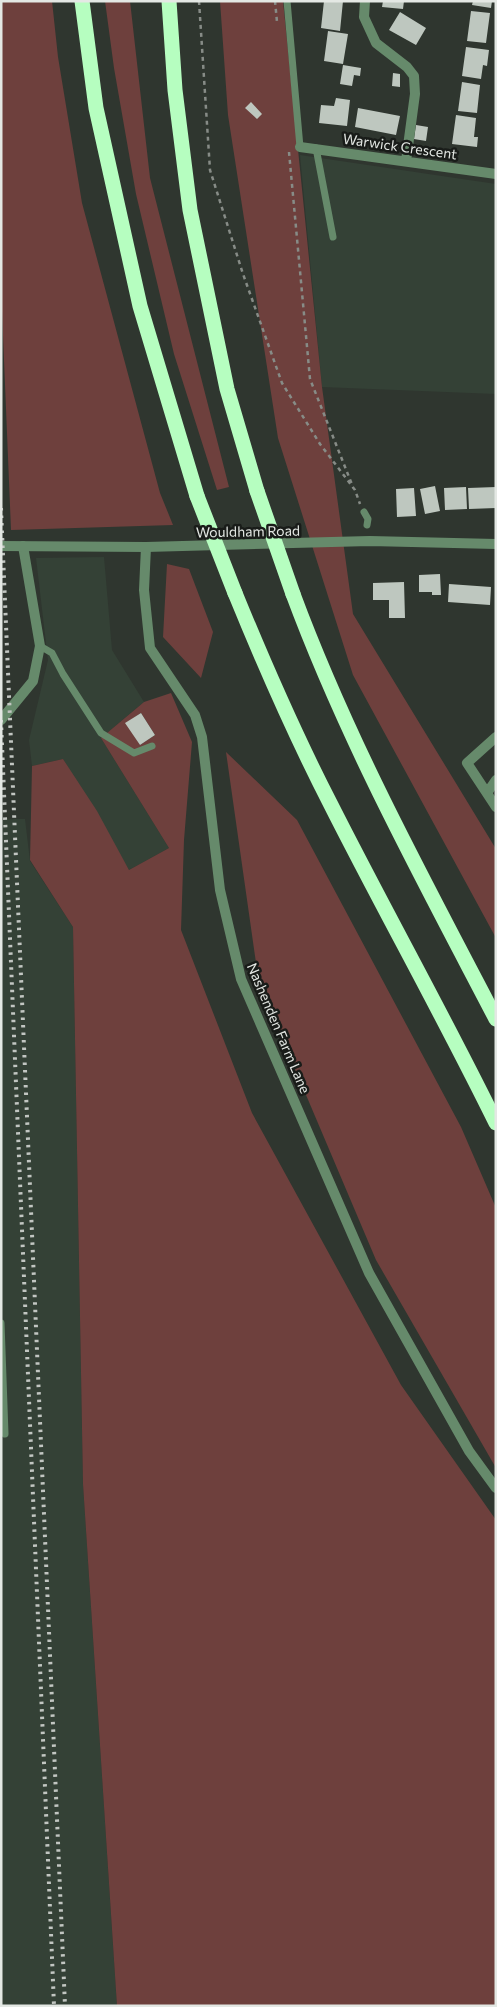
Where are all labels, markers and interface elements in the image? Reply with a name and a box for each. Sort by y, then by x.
street label: Warwick Crescent [342,130,458,162]
street label: Wouldham Road [196,522,300,540]
street label: Nashenden Farm Lane [244,960,314,1096]

